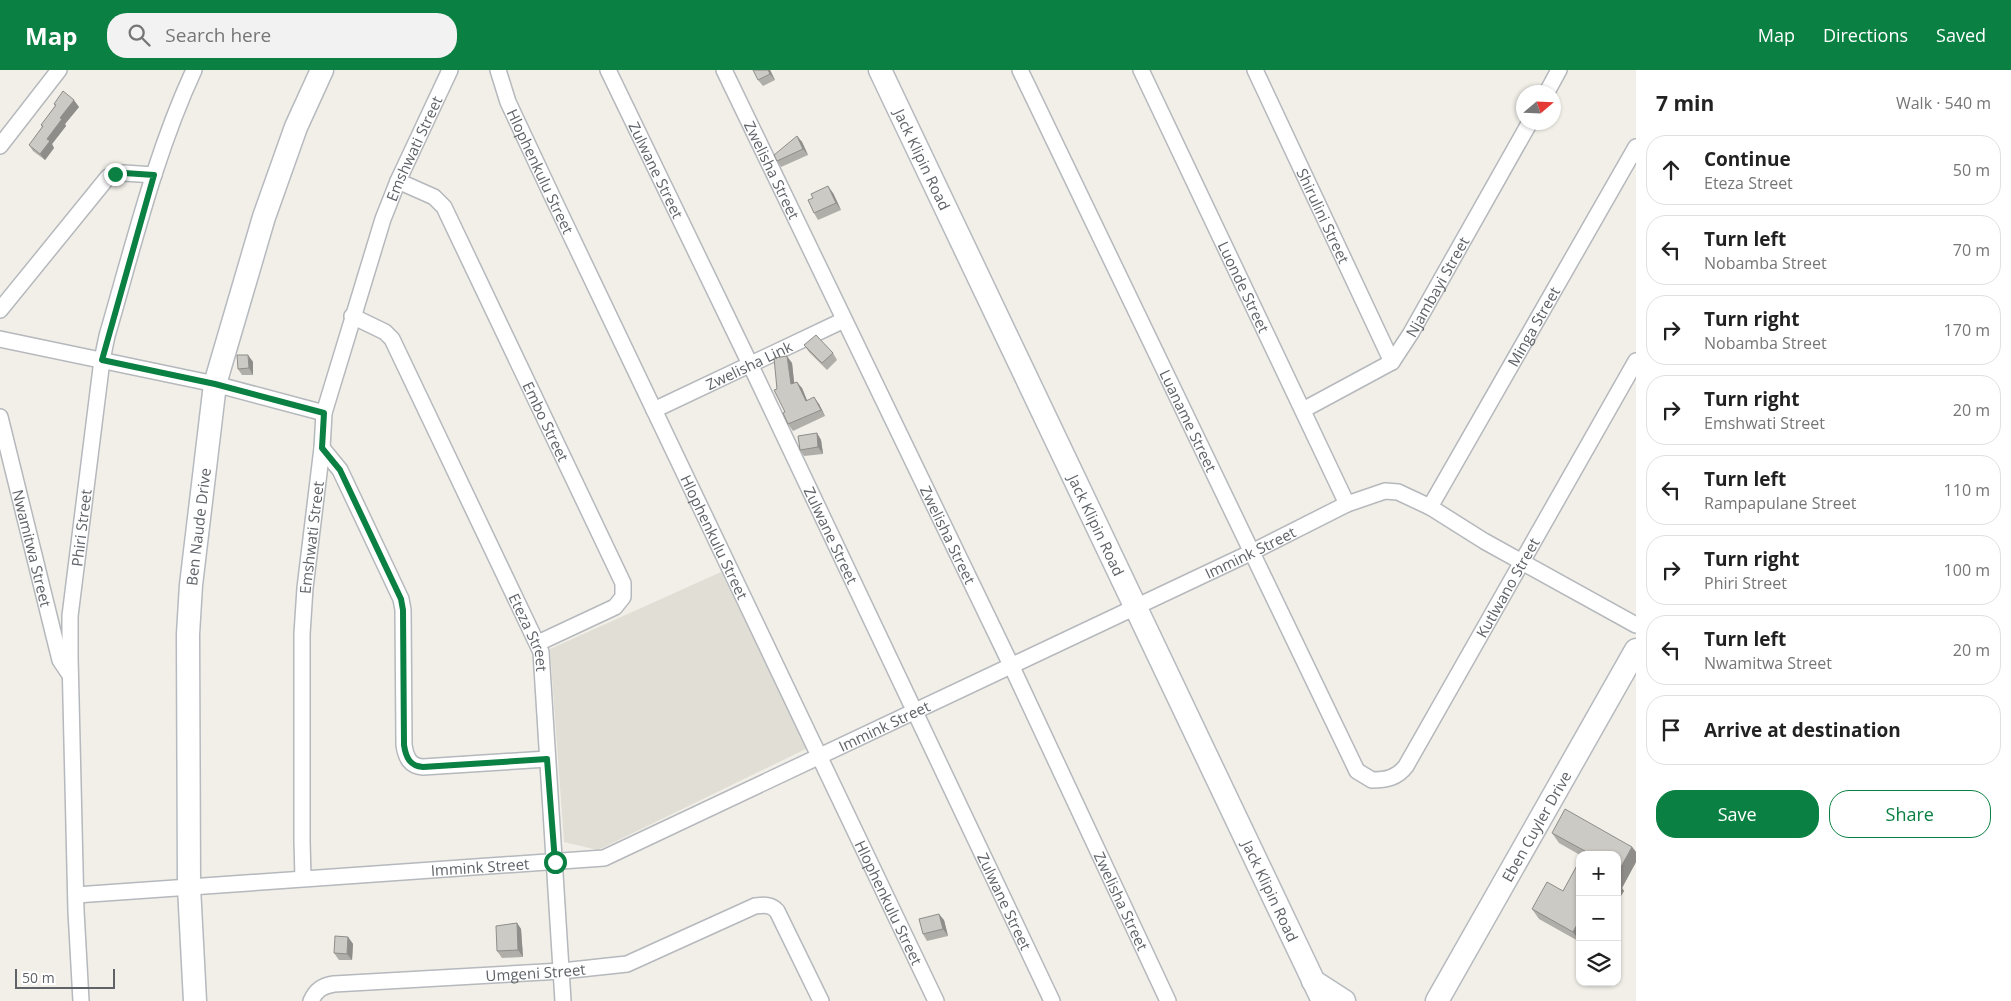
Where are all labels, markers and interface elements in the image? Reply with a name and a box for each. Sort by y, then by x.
search box [107,13,457,58]
text: Map [25,19,77,52]
icon: search [125,21,153,49]
text: Search here [165,22,271,48]
text: Map [1758,23,1795,47]
text: Directions [1823,23,1908,47]
text: Saved [1936,23,1986,47]
north arrow [1516,85,1561,130]
text: 7 min [1656,89,1714,117]
text: Walk · 540 m [1896,92,1991,114]
street label: Emshwati Street [381,93,446,204]
street label: Jack Klipin Road [889,104,955,213]
street label: Hlophenkulu Street [503,105,579,237]
street label: Zulwane Street [624,118,688,222]
street label: Zwelisha Street [740,118,804,222]
text: Continue [1704,146,1791,172]
icon: ahead [1657,156,1685,184]
text: 50 m [1953,159,1990,181]
route end [104,163,127,186]
street label: Shirulini Street [1292,165,1354,267]
text: Eteza Street [1704,172,1793,194]
text: Turn left [1704,226,1786,252]
street label: Njambayi Street [1401,233,1473,340]
icon: left [1657,236,1685,264]
street label: Luonde Street [1214,238,1274,336]
text: 70 m [1953,239,1990,261]
text: Nobamba Street [1704,252,1827,274]
street label: Minga Street [1503,283,1564,370]
text: Turn right [1704,306,1799,332]
icon: right [1657,316,1685,344]
text: 170 m [1944,319,1990,341]
text: Nobamba Street [1704,332,1827,354]
street label: Zwelisha Link [702,336,796,394]
street label: Luaname Street [1155,366,1222,475]
street label: Embo Street [518,378,574,465]
text: Turn right [1704,386,1799,412]
icon: right [1657,396,1685,424]
text: 20 m [1953,399,1990,421]
text: Emshwati Street [1704,412,1825,434]
text: Turn left [1704,466,1786,492]
street label: Ben Naude Drive [181,467,215,587]
street label: Jack Klipin Road [1063,469,1129,579]
street label: Hlophenkulu Street [676,471,753,603]
icon: left [1657,476,1685,504]
text: 110 m [1944,479,1990,501]
street label: Emshwati Street [295,480,328,595]
street label: Zwelisha Street [916,482,980,587]
street label: Zulwane Street [800,483,863,587]
street label: Nwamitwa Street [8,487,56,609]
street label: Phiri Street [66,488,96,568]
text: Rampapulane Street [1704,492,1856,514]
street label: Immink Street [1201,522,1299,583]
street label: Kutlwano Street [1471,534,1544,641]
text: Turn right [1704,546,1799,572]
icon: right [1657,556,1685,584]
text: 100 m [1944,559,1990,581]
text: Phiri Street [1704,572,1787,594]
street label: Eteza Street [504,590,552,672]
text: Turn left [1704,626,1786,652]
icon: left [1657,636,1685,664]
text: 20 m [1953,639,1990,661]
text: Nwamitwa Street [1704,652,1832,674]
street label: Immink Street [835,696,933,756]
icon: arrive [1657,716,1685,744]
text: Arrive at destination [1704,717,1901,743]
street label: Eben Cuyler Drive [1497,767,1575,885]
button: Save [1656,790,1819,838]
button: Share [1829,790,1991,838]
street label: Jack Klipin Road [1237,835,1303,945]
street label: Hlophenkulu Street [851,837,927,968]
street label: Zwelisha Street [1090,848,1153,954]
street label: Zulwane Street [973,849,1036,953]
route start [544,851,567,874]
map controls [1576,851,1621,986]
button: + [1576,851,1621,896]
street label: Immink Street [430,853,530,880]
button: − [1576,896,1621,941]
button: layers [1576,941,1621,986]
street label: Umgeni Street [485,959,587,985]
scale bar [15,966,115,989]
text: 50 m [22,968,55,987]

